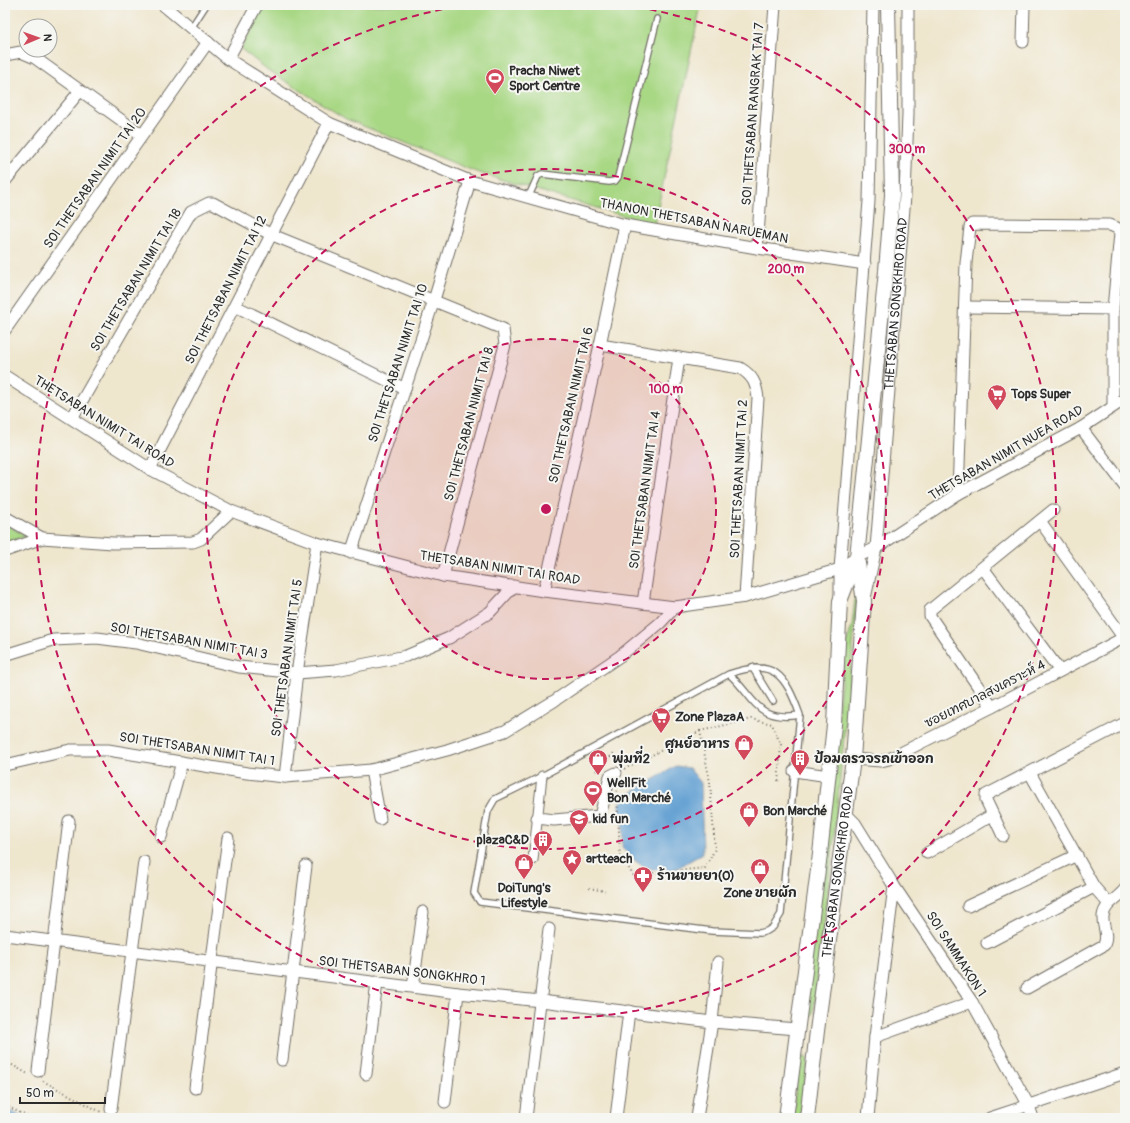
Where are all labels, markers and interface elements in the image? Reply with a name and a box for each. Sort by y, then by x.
north arrow [18,18,58,58]
street label: SOI THETSABAN RANGRAK TAI 7 [739,22,767,206]
text: N [41,34,54,42]
place label: Pracha Niwet Sport Centre [509,63,580,94]
sports icon: Pracha Niwet Sport Centre [484,67,506,95]
street label: SOI THETSABAN NIMIT TAI 20 [40,104,150,251]
text: 300 m [889,142,926,157]
street label: THANON THETSABAN NARUEMAN [598,195,790,247]
street label: SOI THETSABAN NIMIT TAI 18 [87,205,185,354]
street label: SOI THETSABAN NIMIT TAI 12 [182,213,270,367]
street label: THETSABAN SONGKHRO ROAD [881,217,911,391]
text: 200 m [768,262,805,277]
street label: SOI THETSABAN NIMIT TAI 10 [365,281,431,444]
street label: SOI THETSABAN NIMIT TAI 6 [545,325,597,485]
street label: SOI THETSABAN NIMIT TAI 8 [441,345,497,503]
street label: THETSABAN NIMIT TAI ROAD [31,372,177,472]
text: 100 m [649,382,684,397]
supermarket icon: Tops Super [986,383,1008,411]
place label: Tops Super [1010,386,1071,402]
street label: SOI THETSABAN NIMIT TAI 2 [727,399,751,559]
street label: THETSABAN NIMIT NUEA ROAD [926,402,1086,504]
street label: SOI THETSABAN NIMIT TAI 4 [626,409,664,570]
centre of rings [539,502,553,516]
street label: THETSABAN NIMIT TAI ROAD [419,547,581,589]
street label: SOI THETSABAN NIMIT TAI 5 [268,578,306,738]
street label: SOI THETSABAN NIMIT TAI 3 [109,619,269,663]
street label: ซอยเทศบาลสงเคราะห์ 4 [921,655,1048,731]
supermarket icon: Zone PlazaA [650,706,672,734]
place label: Zone PlazaA [675,709,745,725]
street label: SOI THETSABAN NIMIT TAI 1 [118,729,276,769]
shop icon: ศูนย์อาหาร [733,733,755,761]
place label: ศูนย์อาหาร [665,735,730,754]
place label: พุ่มที่2 [612,745,650,768]
shop icon: พุ่มที่2 [587,748,609,776]
building icon: ป้อมตรวจรถเข้าออก [789,748,811,776]
place label: ป้อมตรวจรถเข้าออก [814,750,934,767]
place label: WellFit Bon Marché [607,775,671,806]
sports icon: WellFit Bon Marché [582,779,604,807]
street label: THETSABAN SONGKHRO ROAD [819,785,857,959]
shop icon: Bon Marché [738,800,760,828]
place label: Bon Marché [763,803,827,819]
school or university icon: kid fun [568,808,590,836]
place label: kid fun [592,811,629,827]
building icon: plazaC&D [532,829,554,857]
place label: plazaC&D [477,832,529,848]
place icon: artteach [561,848,583,876]
place label: artteach [586,851,632,867]
shop icon: DoiTung's Lifestyle [513,852,535,880]
shop icon: Zone ขายผัก [749,857,771,885]
pharmacy icon: ร้านขายยา(O) [632,865,654,893]
place label: ร้านขายยา(O) [657,867,735,884]
place label: DoiTung's Lifestyle [497,880,551,911]
place label: Zone ขายผัก [723,885,797,901]
street label: SOI SAMMAKON 1 [923,908,989,1000]
street label: SOI THETSABAN SONGKHRO 1 [318,953,486,989]
scale bar [20,1079,105,1105]
text: 50 m [26,1086,54,1101]

